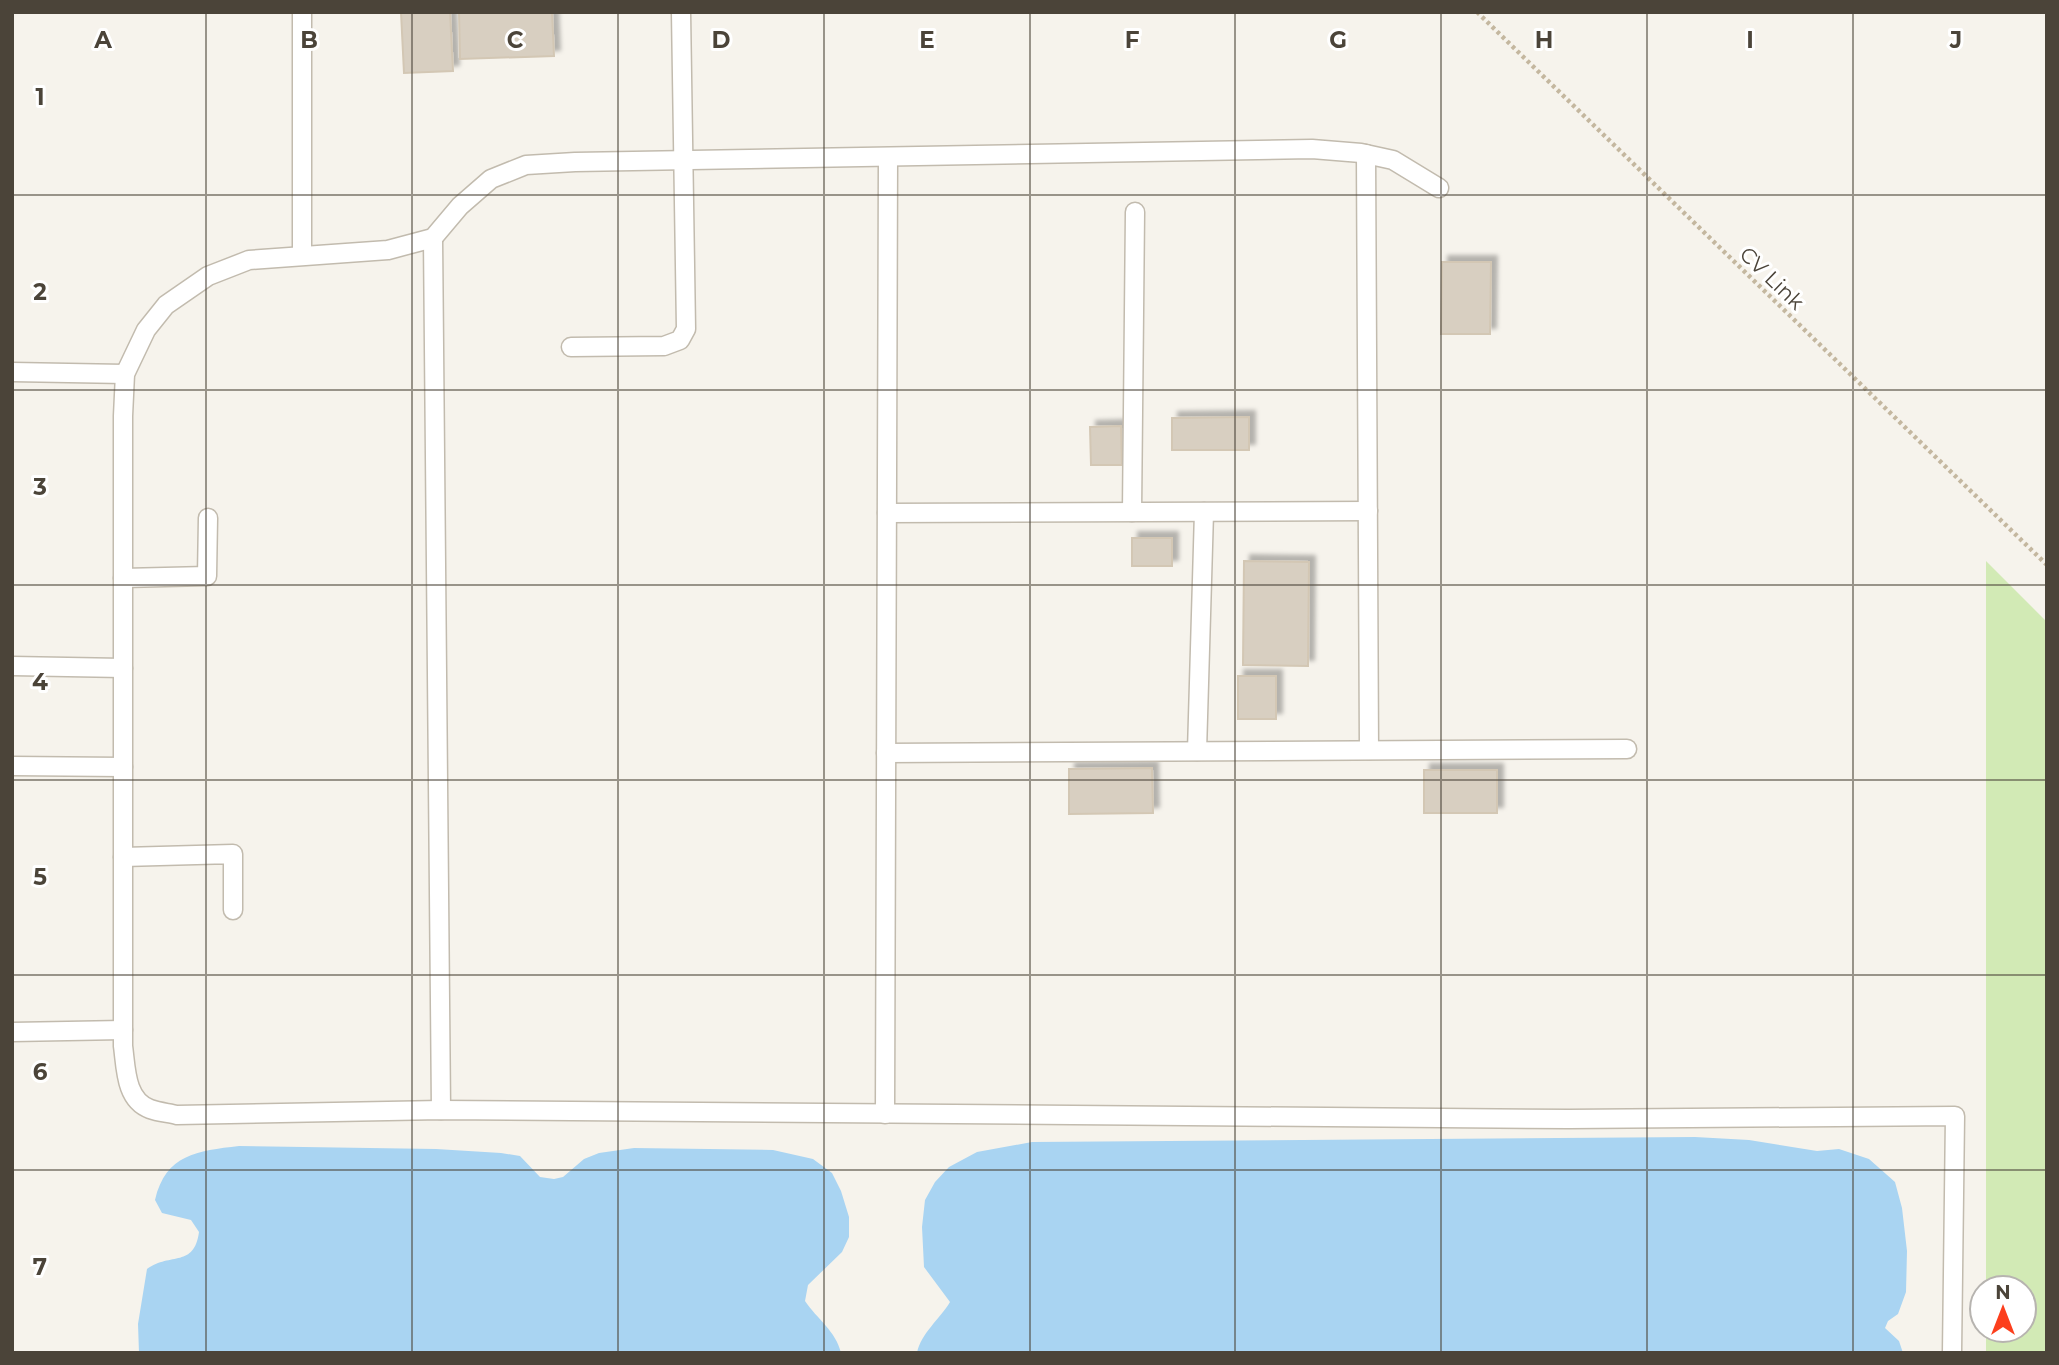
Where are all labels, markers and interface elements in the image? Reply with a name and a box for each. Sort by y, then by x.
text: A [93,26,112,54]
text: B [300,26,318,54]
text: C [507,26,524,54]
text: D [712,26,731,54]
text: E [919,26,935,54]
text: F [1125,26,1140,54]
text: G [1329,26,1347,54]
text: H [1535,26,1553,54]
text: I [1746,26,1754,54]
text: J [1949,26,1962,54]
text: 1 [35,83,45,111]
street label: CV Link [1735,241,1810,315]
text: 2 [33,278,47,306]
text: 3 [32,473,47,501]
text: 4 [32,668,48,696]
text: 5 [33,863,47,891]
text: 6 [33,1058,48,1086]
text: 7 [33,1253,47,1281]
north arrow [1968,1274,2038,1344]
text: N [1995,1281,2011,1304]

